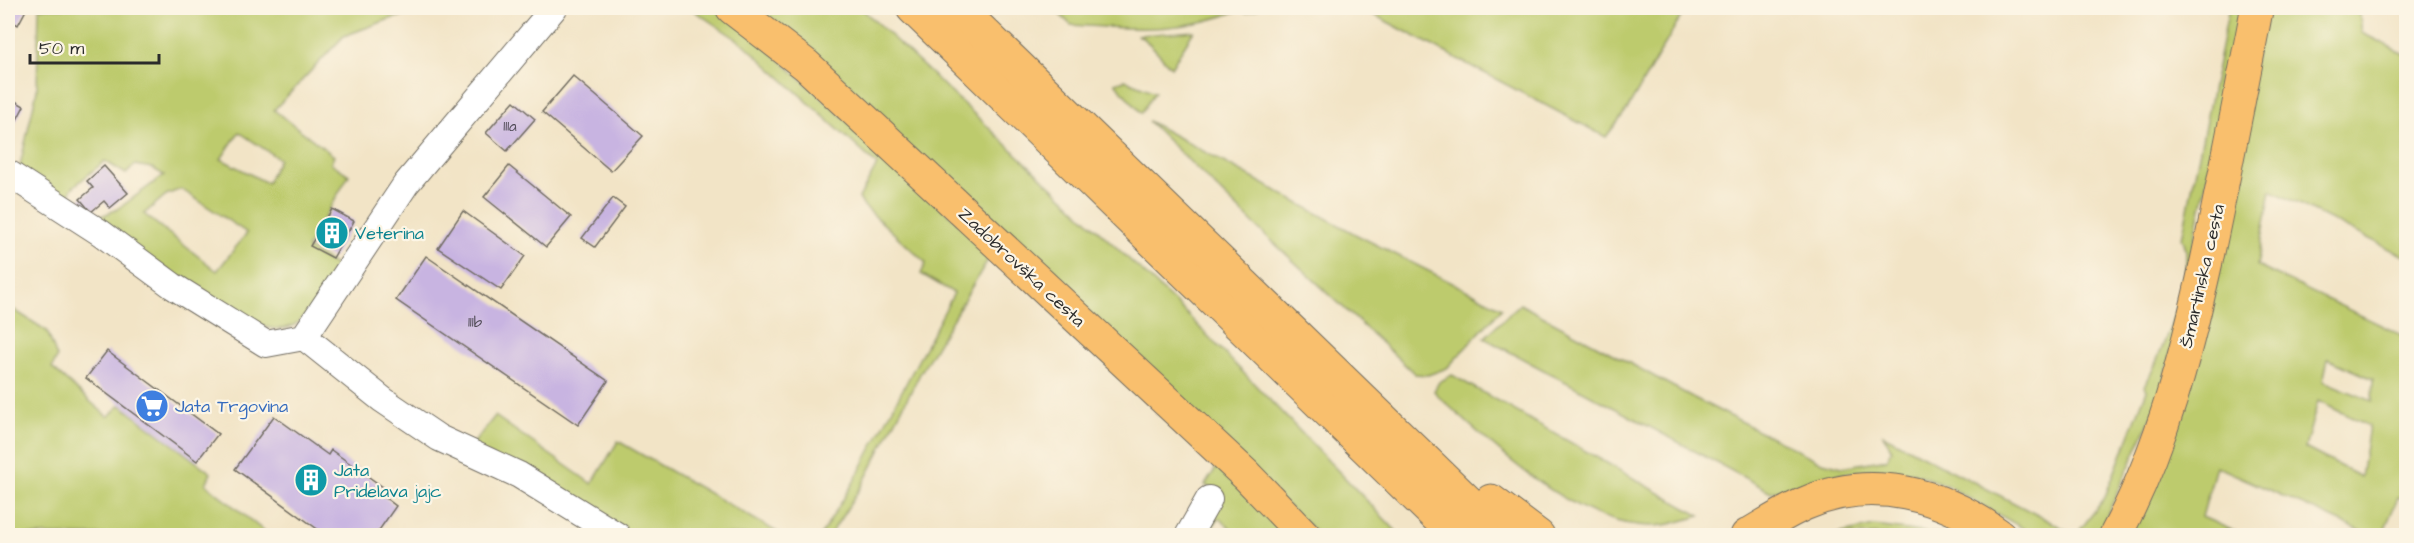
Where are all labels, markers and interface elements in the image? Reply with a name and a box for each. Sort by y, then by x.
scale bar [30,27,159,65]
text: 50 m [39,36,84,61]
house number: 111a [503,116,517,137]
street label: Zadobrovška cesta [953,202,1091,333]
street label: Šmartinska cesta [2174,202,2231,350]
building icon: Veterina [314,215,350,251]
place label: Veterina [355,221,424,246]
house number: 111b [468,312,483,333]
supermarket icon: Jata Trgovina [134,388,170,424]
place label: Jata Trgovina [175,394,288,420]
place label: Jata Pridelava jajc [334,458,442,504]
building icon: Jata Pridelava jajc [293,462,329,498]

